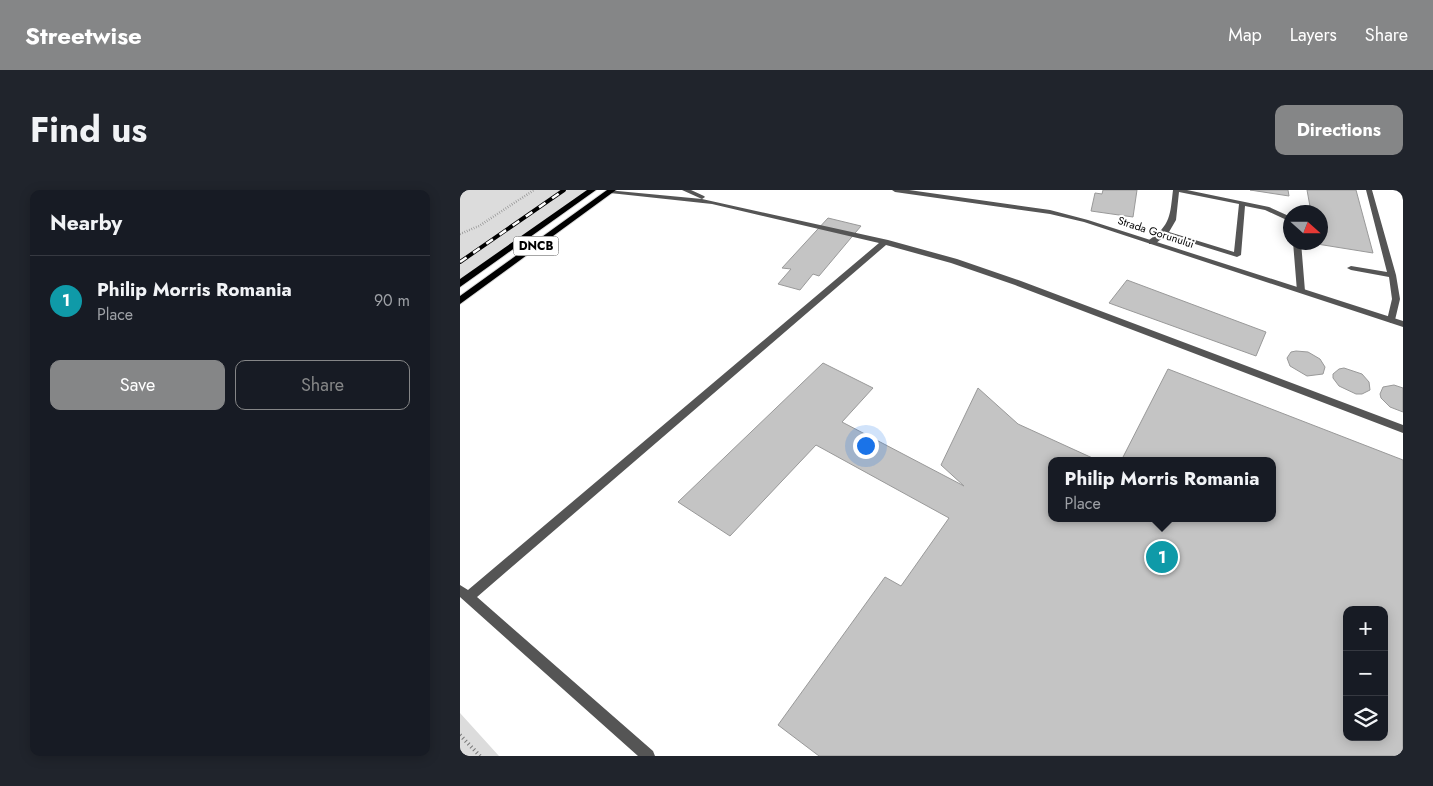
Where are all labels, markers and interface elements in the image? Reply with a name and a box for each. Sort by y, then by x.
text: Streetwise [25,18,142,53]
text: Map [1228,22,1262,48]
text: Layers [1290,22,1337,48]
text: Share [1365,22,1408,48]
text: Find us [30,105,147,155]
button: Directions [1275,105,1403,155]
north arrow [1283,205,1328,250]
text: Nearby [50,208,122,238]
street label: Strada Gorunului [1116,212,1196,252]
road number: DNCB [514,236,558,256]
text: Philip Morris Romania [97,276,292,303]
text: 1 [62,289,70,312]
text: 90 m [374,289,410,312]
text: Place [97,303,133,326]
button: Save [50,360,225,410]
button: Share [235,360,410,410]
your location [853,433,879,459]
popup [1048,457,1276,522]
text: Philip Morris Romania [1065,465,1259,492]
text: Place [1065,492,1101,515]
pin: 1 [1146,538,1178,576]
map controls [1343,606,1388,741]
button: + [1343,606,1388,651]
button: − [1343,651,1388,696]
button: layers [1343,696,1388,741]

